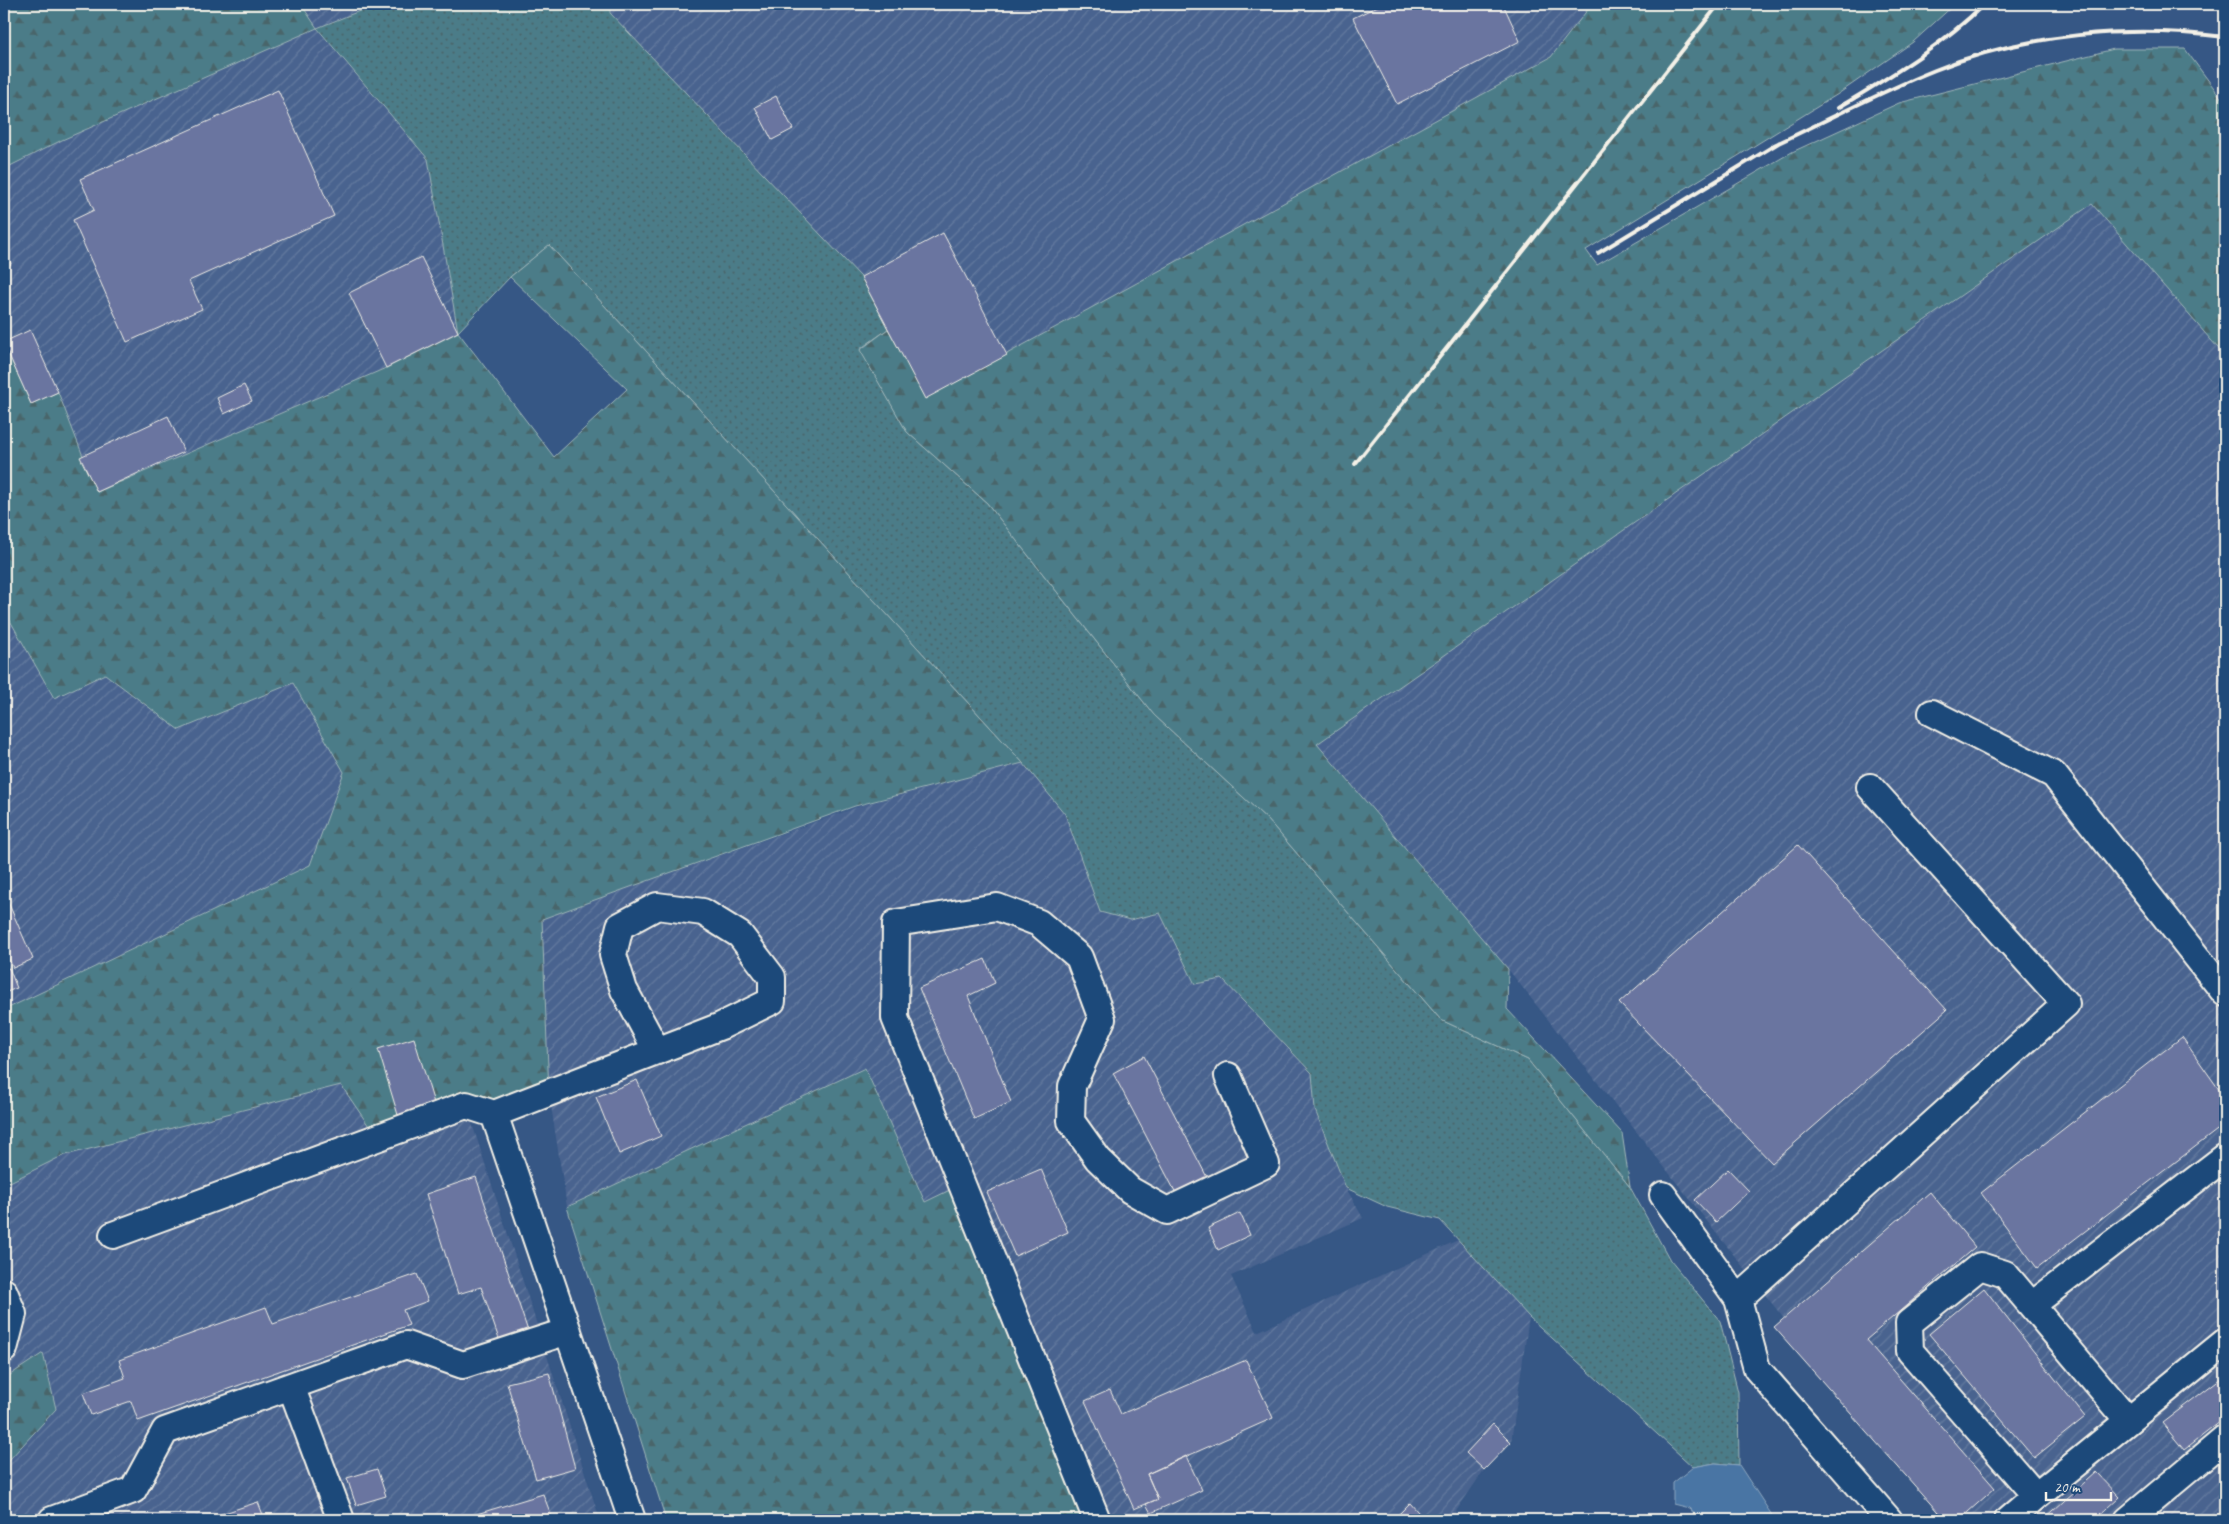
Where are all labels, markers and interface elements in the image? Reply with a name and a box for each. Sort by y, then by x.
scale bar [2046,1469,2112,1501]
text: 20 m [2054,1478,2081,1497]

